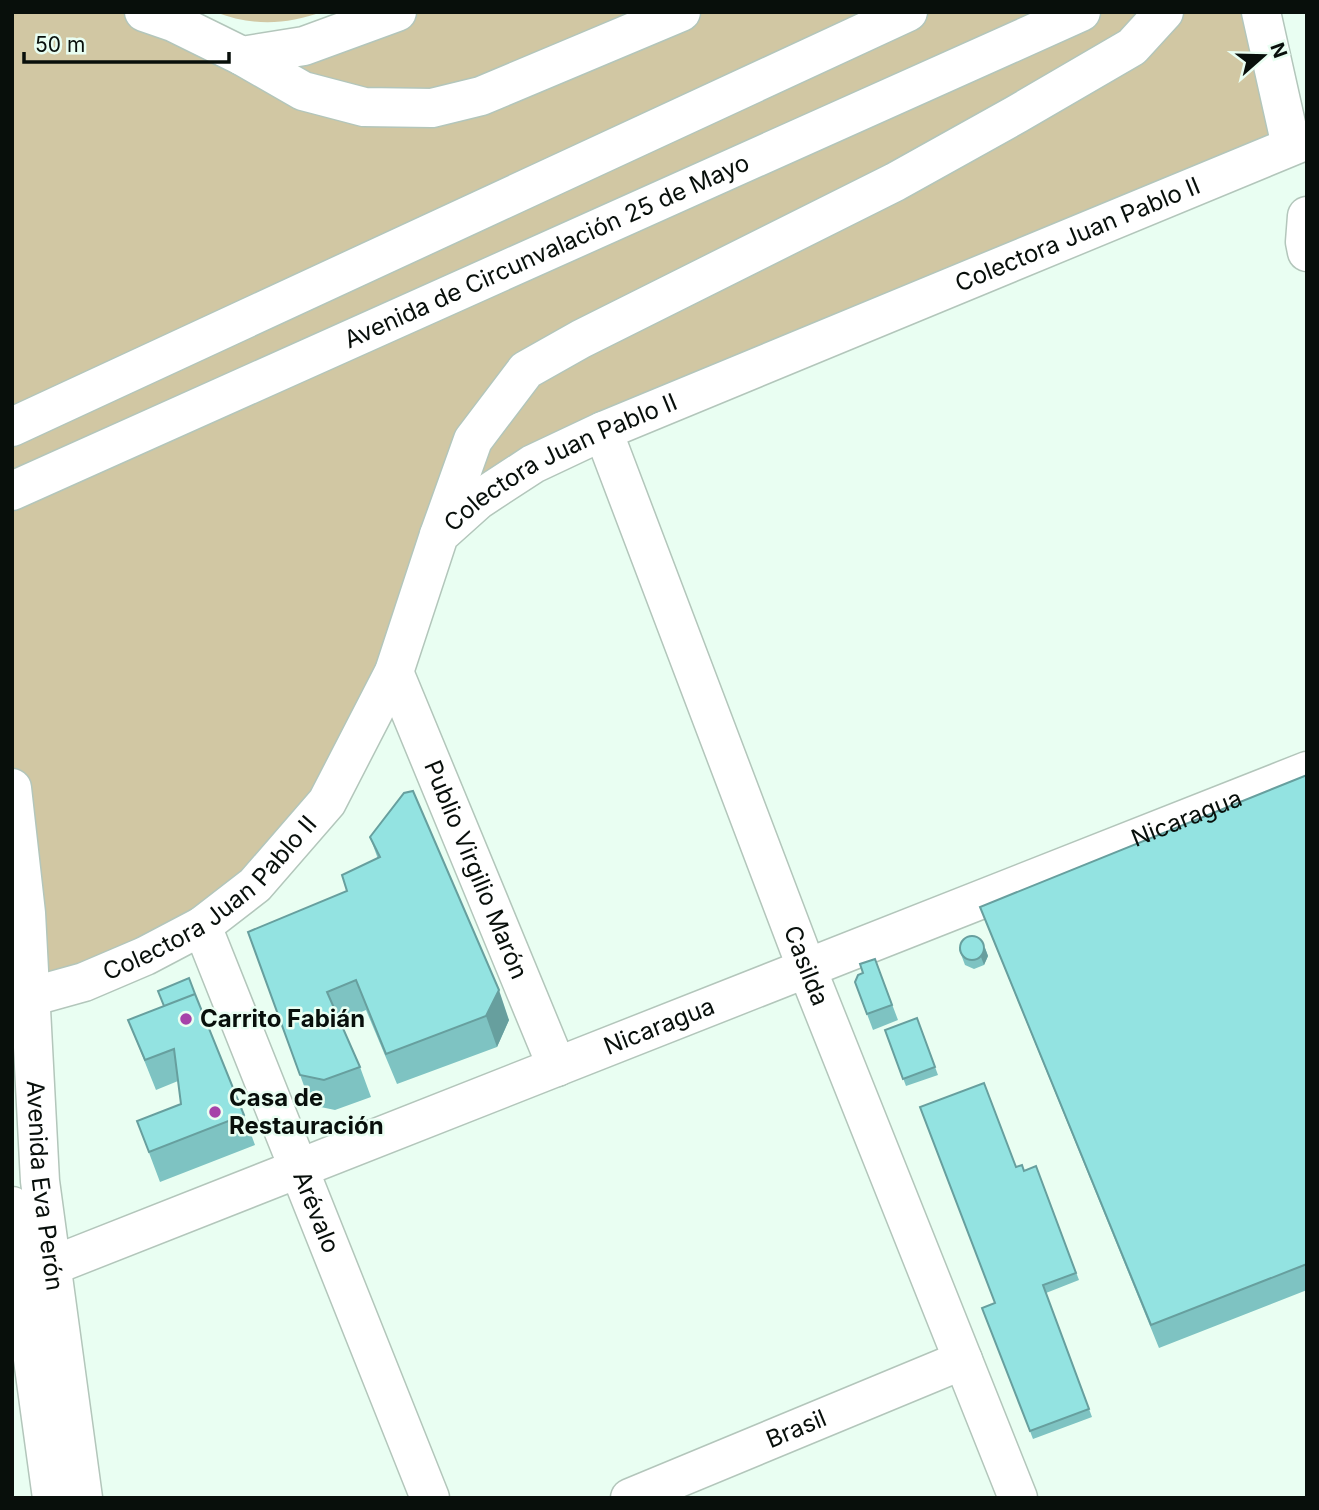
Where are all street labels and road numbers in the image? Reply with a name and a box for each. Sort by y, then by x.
street label: Avenida de Circunvalación 25 de Mayo [340,148,754,354]
street label: Colectora Juan Pablo II [951,171,1204,298]
street label: Colectora Juan Pablo II [438,387,681,537]
street label: Publio Virgilio Marón [418,756,534,983]
street label: Nicaragua [1127,783,1246,853]
street label: Colectora Juan Pablo II [98,810,322,986]
street label: Casilda [778,921,835,1010]
street label: Nicaragua [600,991,718,1061]
street label: Avenida Eva Perón [21,1080,70,1292]
street label: Arévalo [287,1167,346,1257]
street label: Brasil [762,1403,831,1454]

